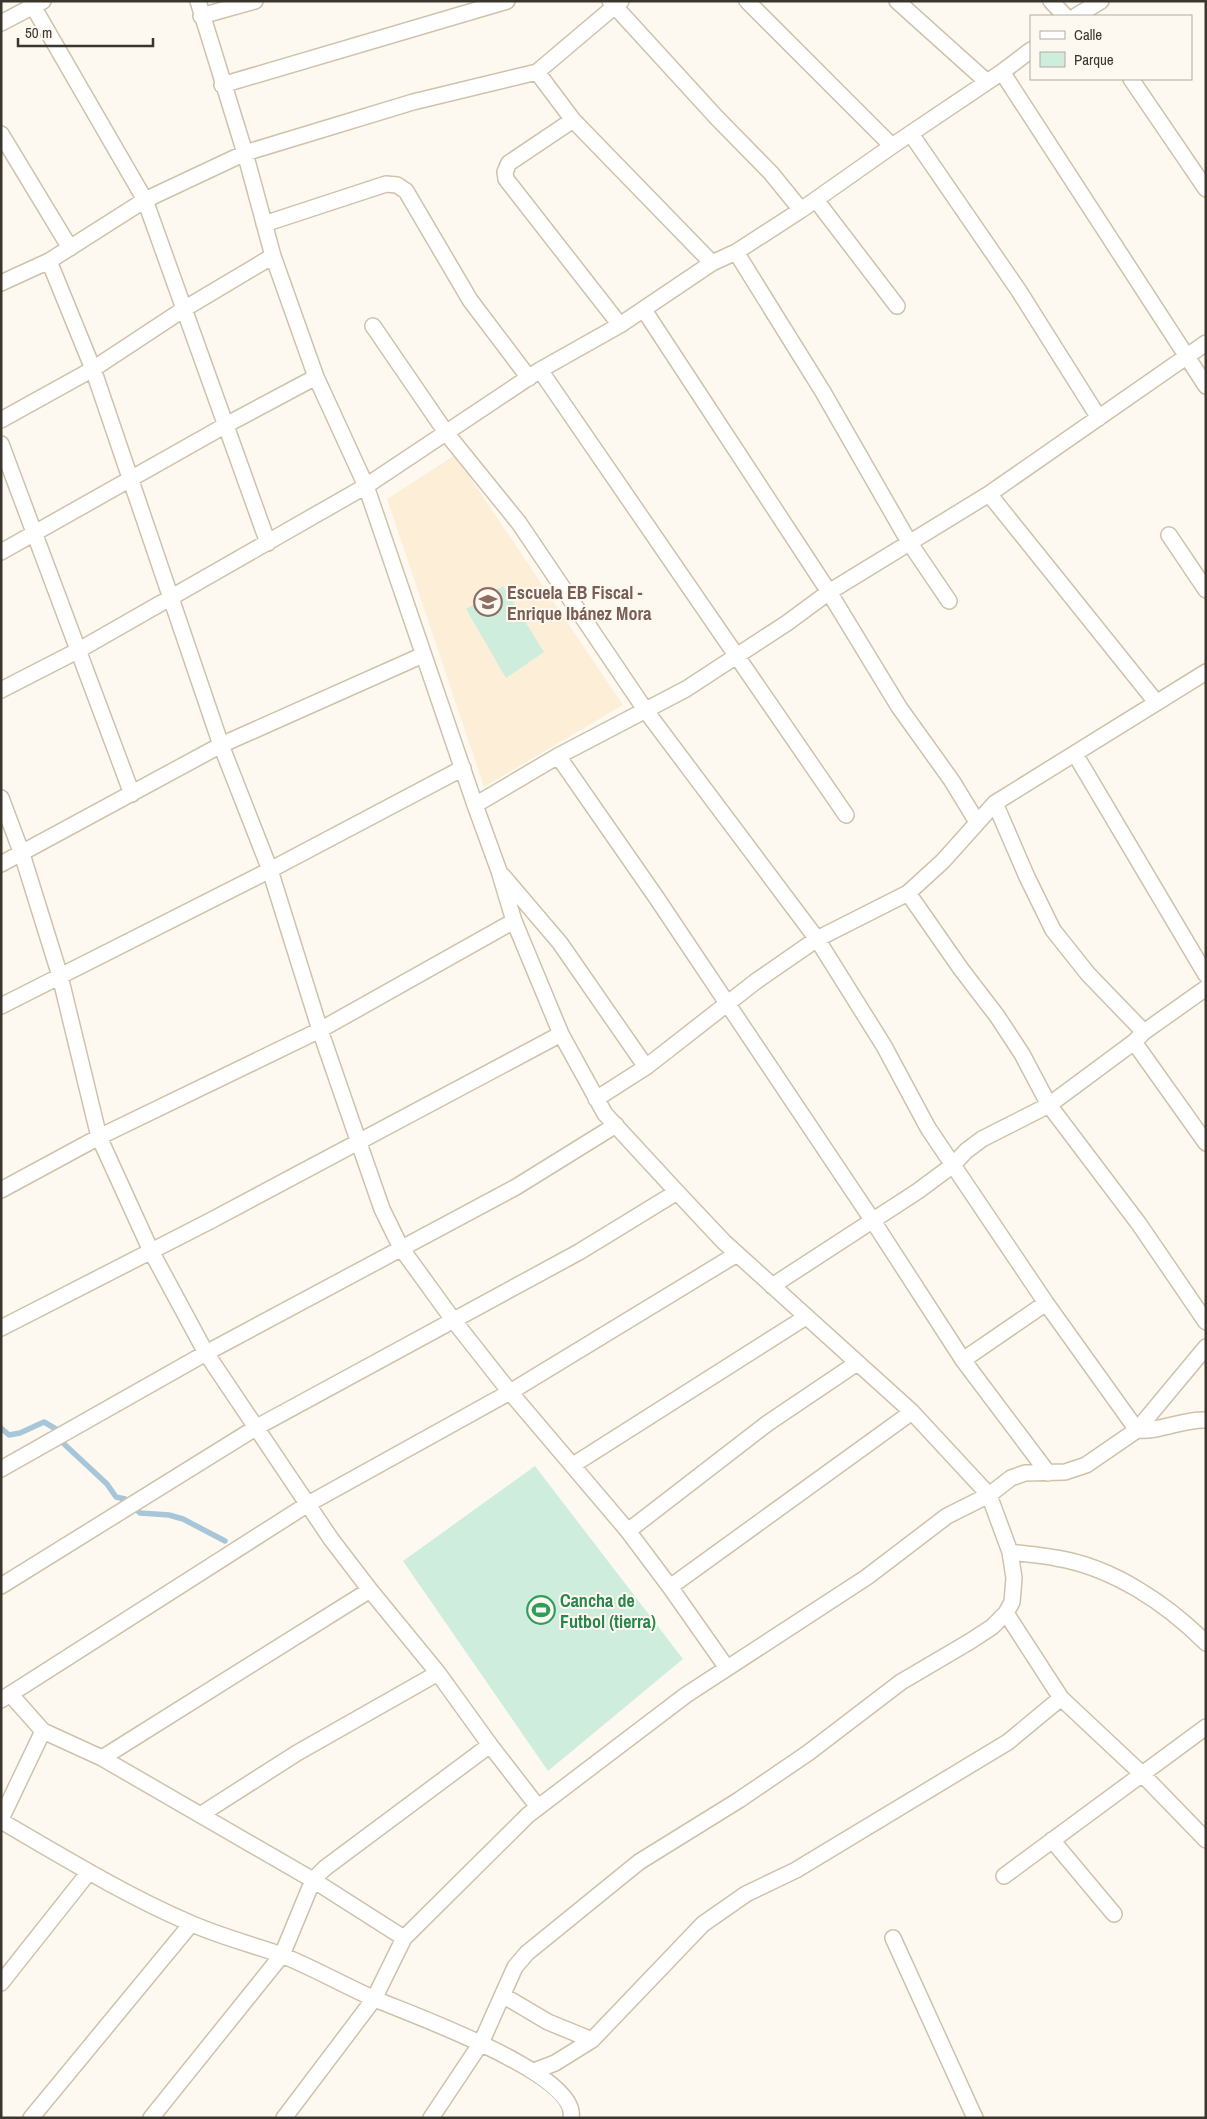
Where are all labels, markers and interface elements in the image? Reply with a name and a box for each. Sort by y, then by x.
scale bar [18,15,152,47]
legend [1030,15,1192,80]
text: 50 m [25,22,52,43]
text: Calle [1074,24,1102,45]
text: Parque [1074,49,1114,70]
place label: Escuela EB Fiscal - Enrique Ibánez Mora [507,580,652,626]
school or university icon: Escuela EB Fiscal - Enrique Ibánez Mora [473,587,503,617]
place label: Cancha de Futbol (tierra) [560,1588,656,1634]
sports icon: Cancha de Futbol (tierra) [526,1595,556,1625]

